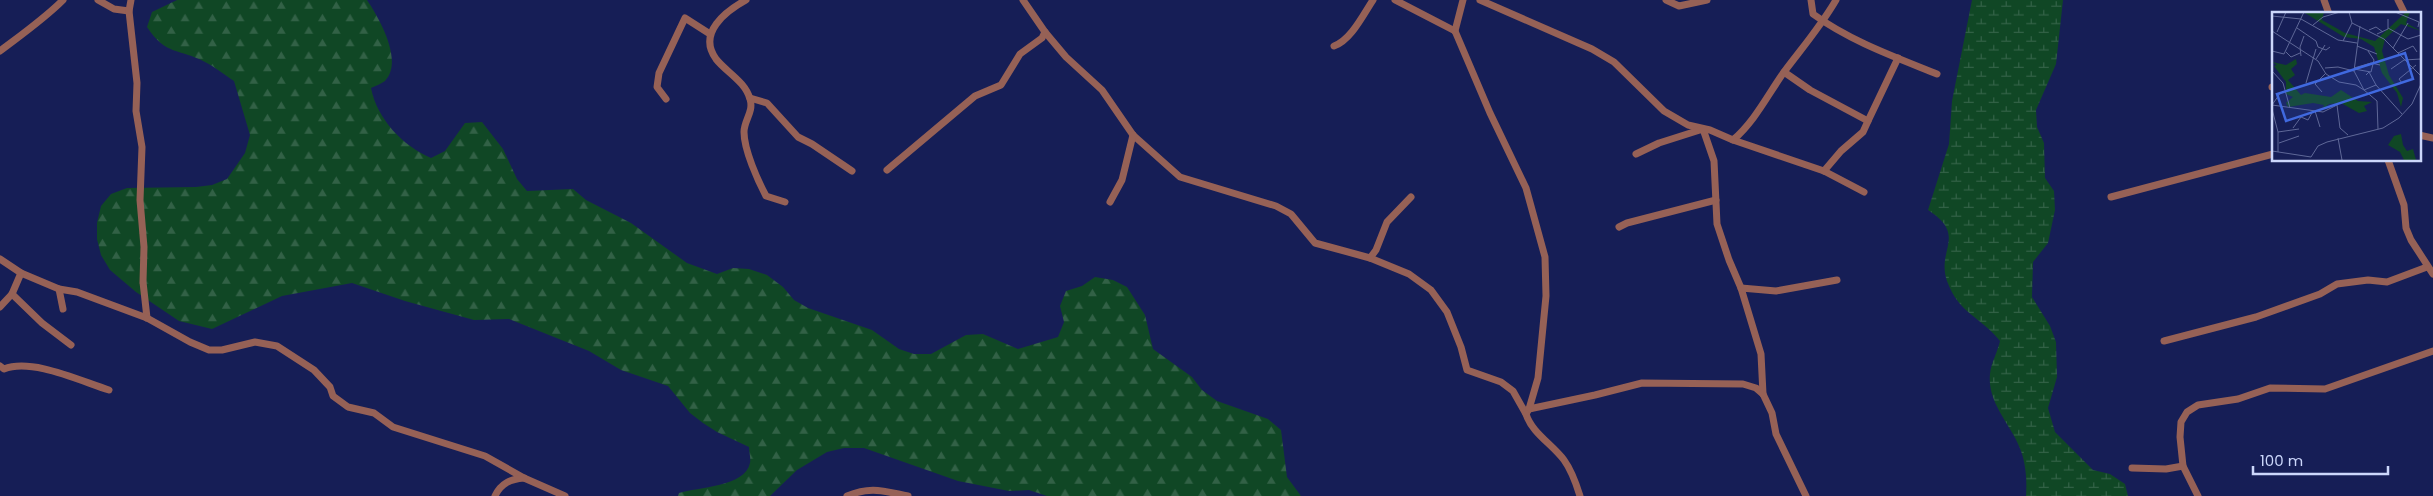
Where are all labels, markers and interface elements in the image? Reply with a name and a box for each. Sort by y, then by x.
inset map [2272,12,2420,161]
scale bar [2253,444,2388,476]
text: 100 m [2260,450,2303,471]

